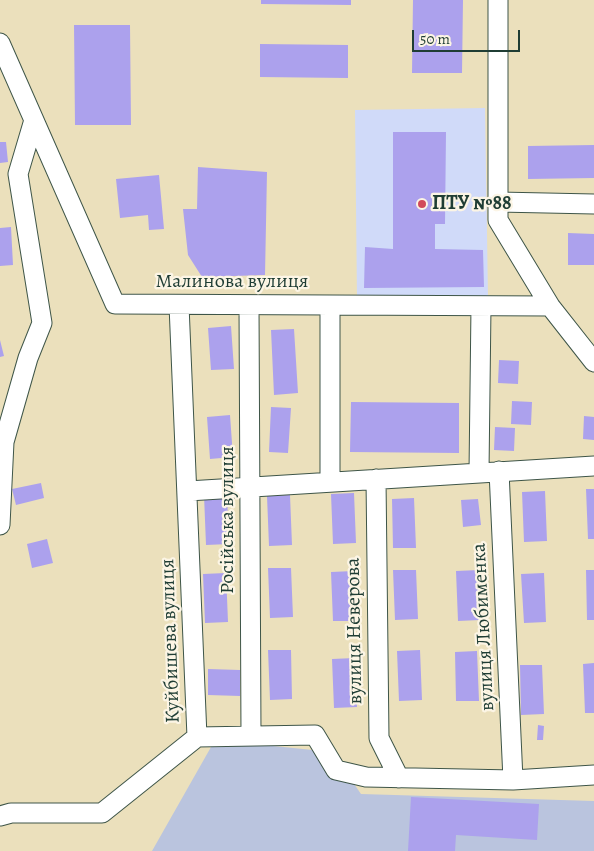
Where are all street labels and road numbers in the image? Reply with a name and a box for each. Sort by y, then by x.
street label: Малинова вулиця [155,270,309,294]
street label: Російська вулиця [216,446,240,594]
street label: вулиця Любименка [468,542,500,712]
street label: вулиця Неверова [342,557,368,705]
street label: Куйбишева вулиця [156,558,186,724]

